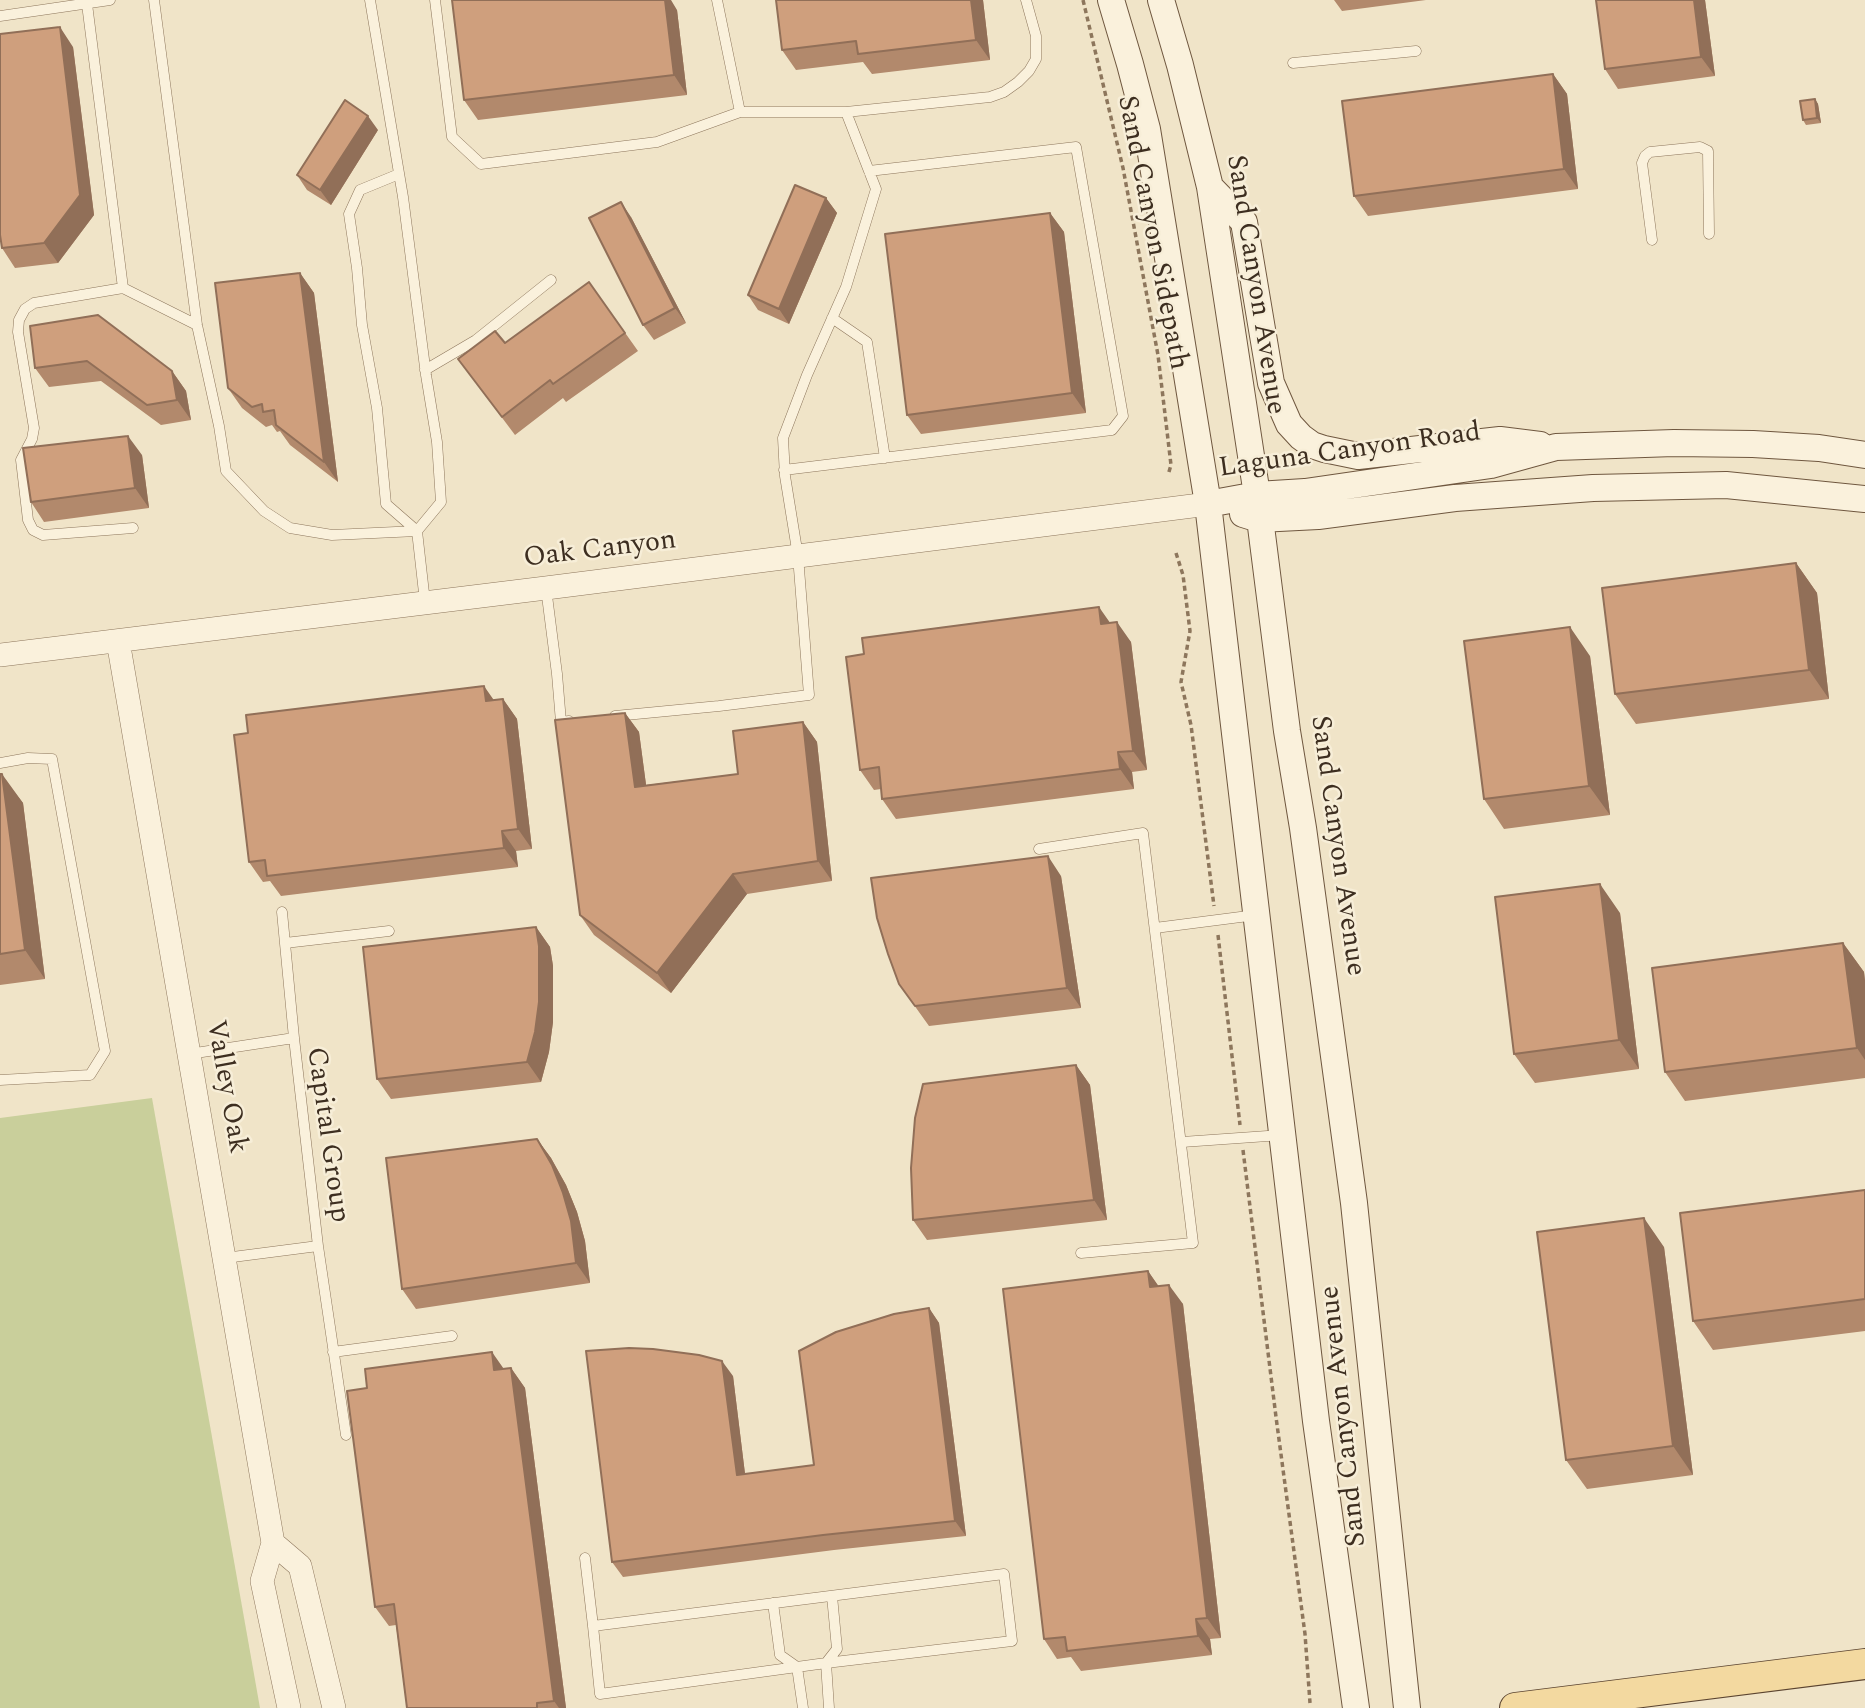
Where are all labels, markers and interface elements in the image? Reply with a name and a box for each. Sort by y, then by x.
street label: Sand Canyon Sidepath [1108,93,1194,373]
street label: Sand Canyon Avenue [1217,153,1291,417]
street label: Laguna Canyon Road [1217,417,1483,487]
street label: Oak Canyon [522,525,678,577]
street label: Sand Canyon Avenue [1301,714,1371,978]
street label: Valley Oak [197,1018,253,1156]
street label: Capital Group [297,1045,355,1225]
street label: Sand Canyon Avenue [1315,1284,1375,1548]

